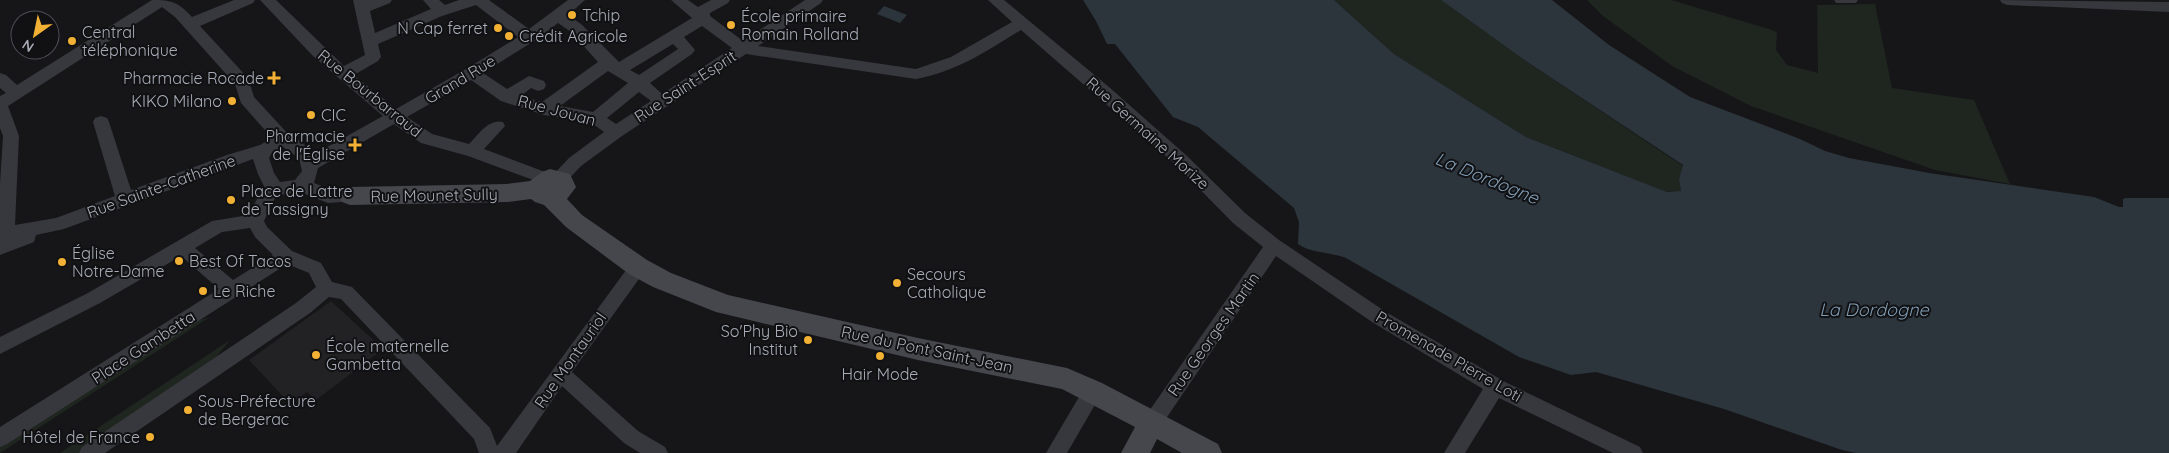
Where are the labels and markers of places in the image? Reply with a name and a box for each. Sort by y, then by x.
place label: Tchip [582,5,620,25]
place label: École primaire Romain Rolland [741,6,859,44]
marker: Tchip [566,9,578,21]
place label: N Cap ferret [397,18,488,38]
marker: École primaire Romain Rolland [725,19,737,31]
place label: Central téléphonique [82,22,178,60]
marker: N Cap ferret [492,22,504,34]
place label: Crédit Agricole [519,26,628,46]
marker: Crédit Agricole [503,30,515,42]
marker: Central téléphonique [66,35,78,47]
place label: Pharmacie Rocade [123,68,264,88]
marker: Pharmacie Rocade [268,72,280,84]
place label: KIKO Milano [131,91,222,111]
marker: KIKO Milano [226,95,238,107]
place label: CIC [321,105,346,125]
marker: CIC [305,109,317,121]
place label: Pharmacie de l'Église [265,126,345,164]
marker: Pharmacie de l'Église [349,139,361,151]
place label: Place de Lattre de Tassigny [241,181,353,219]
marker: Place de Lattre de Tassigny [225,194,237,206]
place label: Église Notre-Dame [72,243,165,281]
place label: Best Of Tacos [189,251,291,271]
marker: Best Of Tacos [173,255,185,267]
marker: Église Notre-Dame [56,256,68,268]
place label: Secours Catholique [907,264,986,302]
marker: Secours Catholique [891,277,903,289]
place label: Le Riche [213,281,275,301]
marker: Le Riche [197,285,209,297]
place label: So'Phy Bio Institut [721,321,798,359]
marker: So'Phy Bio Institut [802,334,814,346]
place label: École maternelle Gambetta [326,336,449,374]
marker: École maternelle Gambetta [310,349,322,361]
marker: Hair Mode [874,350,886,362]
place label: Hair Mode [842,364,918,384]
place label: Sous-Préfecture de Bergerac [198,391,316,429]
marker: Sous-Préfecture de Bergerac [182,404,194,416]
place label: Hôtel de France [22,427,140,447]
marker: Hôtel de France [144,431,156,443]

